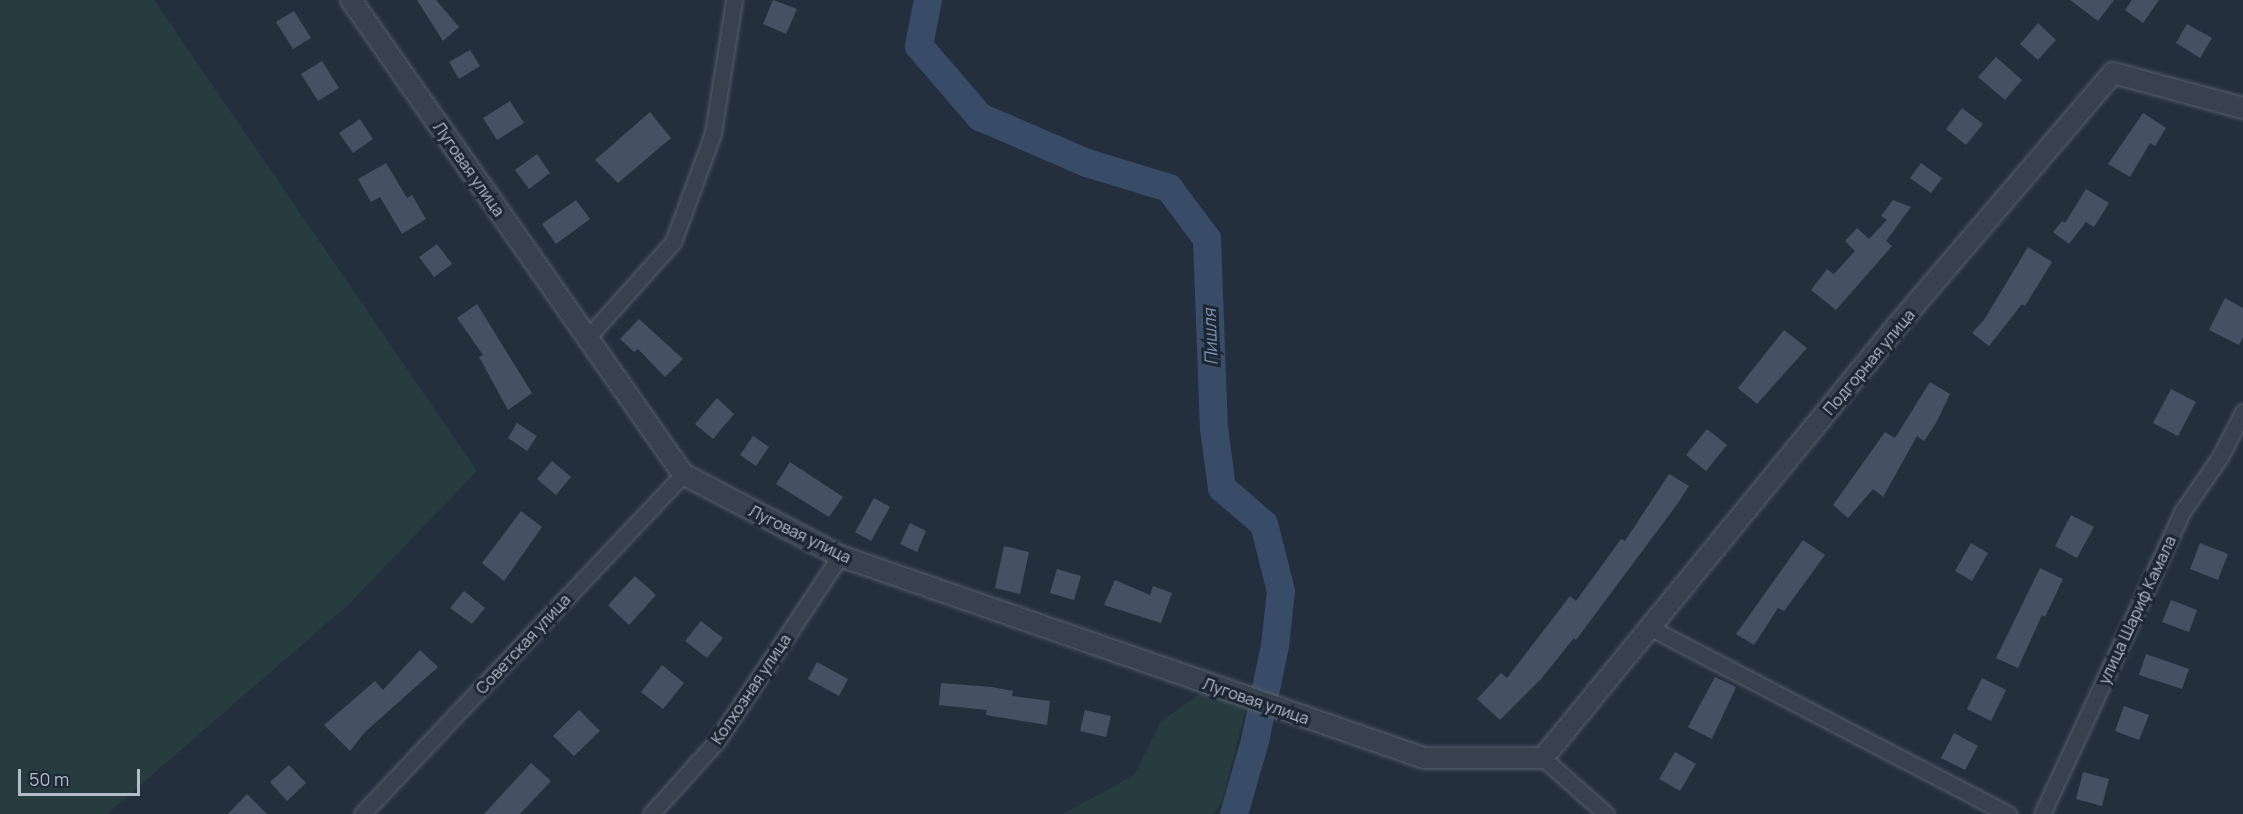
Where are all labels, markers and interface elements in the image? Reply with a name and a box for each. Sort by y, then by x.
street label: Луговая улица [429,118,509,220]
street label: Подгорная улица [1819,305,1919,419]
water label: Пишля [1198,308,1222,366]
street label: Луговая улица [746,501,854,567]
street label: улица Шариф Камала [2094,533,2180,687]
street label: Советская улица [472,590,574,698]
street label: Колхозная улица [707,630,795,748]
street label: Луговая улица [1200,674,1312,728]
scale bar [21,757,142,795]
text: 50 m [29,767,69,791]

